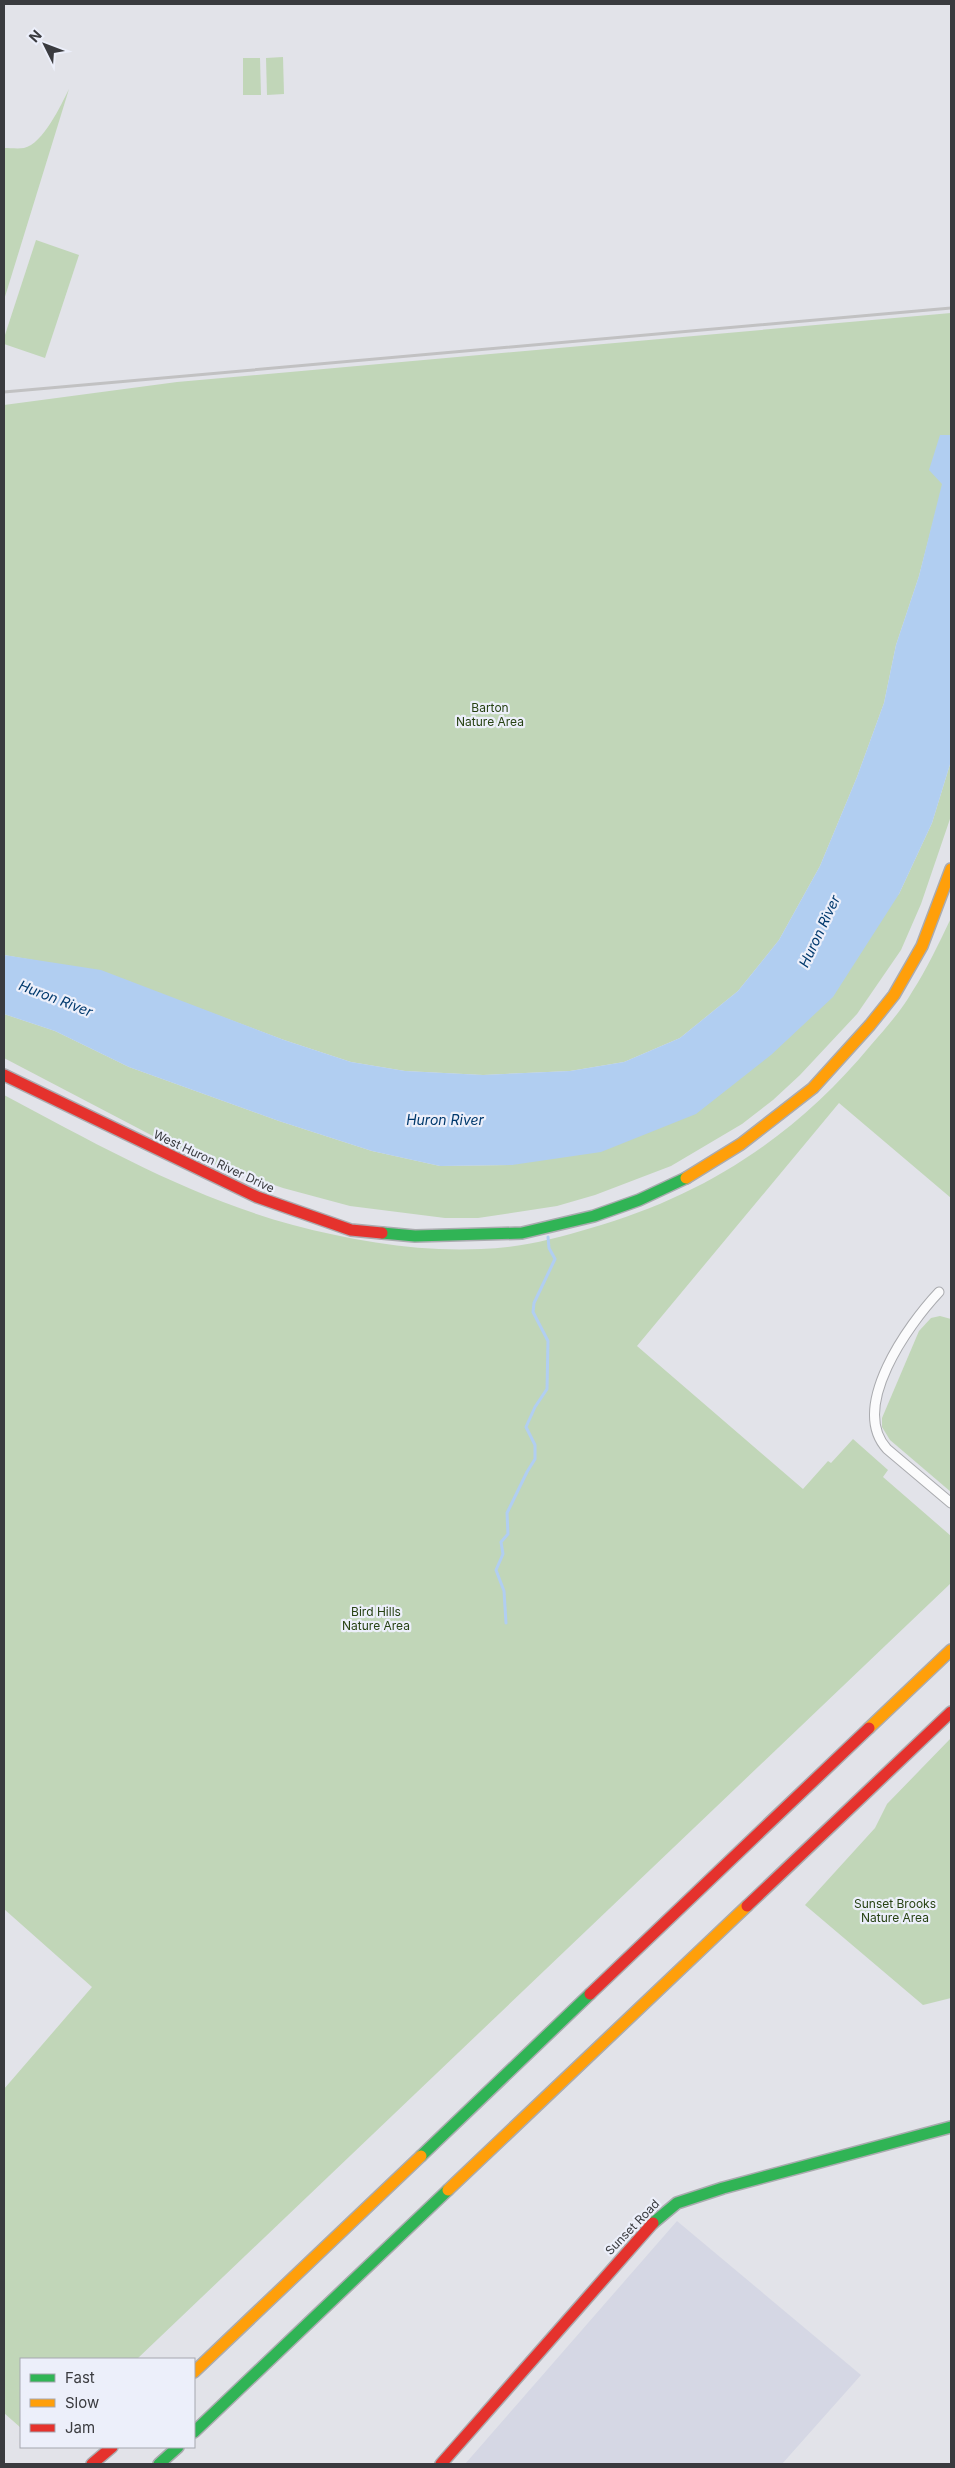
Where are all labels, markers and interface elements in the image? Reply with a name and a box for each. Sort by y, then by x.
north arrow [20,20,70,70]
text: N [25,26,45,46]
park label: Barton Nature Area [456,700,524,729]
water label: Huron River [795,892,843,970]
water label: Huron River [17,976,96,1020]
water label: Huron River [406,1111,485,1128]
street label: West Huron River Drive [151,1126,277,1196]
park label: Bird Hills Nature Area [342,1604,410,1633]
park label: Sunset Brooks Nature Area [854,1896,936,1925]
street label: Sunset Road [602,2196,662,2258]
legend [20,2358,195,2448]
text: Fast [65,2368,95,2387]
text: Slow [65,2393,99,2412]
text: Jam [65,2418,95,2437]

